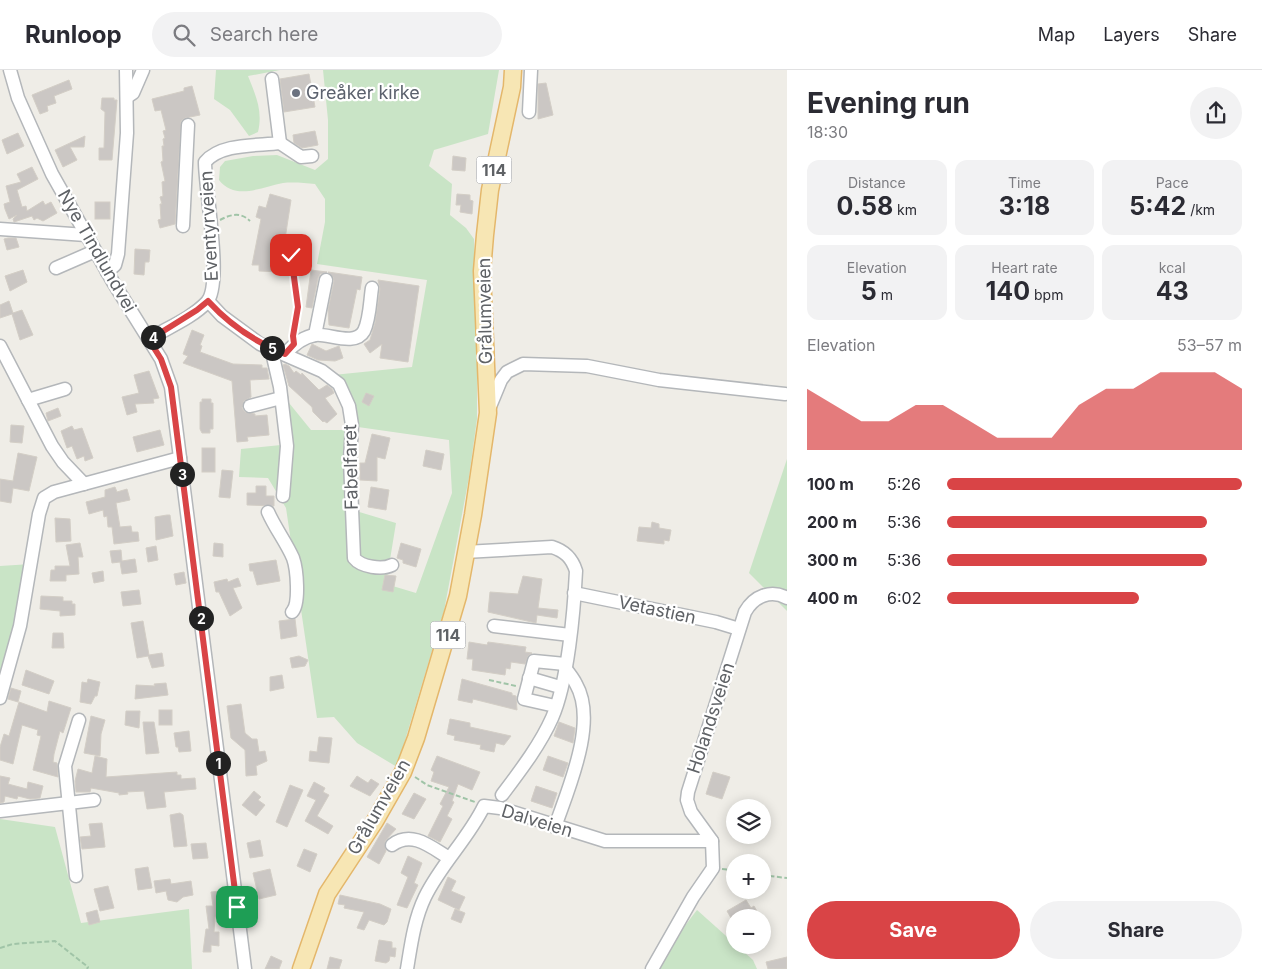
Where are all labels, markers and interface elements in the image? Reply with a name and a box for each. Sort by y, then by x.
search box [152,12,502,57]
text: Runloop [25,20,122,49]
icon: search [170,21,198,49]
text: Search here [210,23,318,46]
text: Map [1038,24,1075,45]
text: Layers [1103,24,1160,45]
text: Share [1188,24,1237,45]
place label: Greåker kirke [306,82,420,103]
text: Evening run [807,86,970,120]
marker: Greåker kirke [290,87,302,99]
button: share [1190,87,1242,139]
text: 18:30 [807,122,848,142]
road number: 114 [476,156,512,184]
street label: Eventyrveien [195,170,222,282]
text: Distance [848,174,906,191]
text: Time [1008,174,1041,191]
text: Pace [1156,174,1189,191]
street label: Nye Tindlundvei [54,186,141,316]
text: 0.58 [837,191,893,221]
text: 3:18 [999,191,1050,221]
text: 5:42 [1129,191,1186,221]
text: km [893,201,917,218]
text: /km [1186,201,1215,218]
pin [270,234,312,276]
icon: check [277,241,305,269]
street label: Grålumveien [473,258,496,364]
text: Elevation [847,259,907,276]
text: Heart rate [991,259,1058,276]
text: kcal [1159,259,1186,276]
text: 5 [861,276,877,306]
text: 140 [986,276,1030,306]
text: 43 [1156,276,1189,306]
text: m [877,286,893,303]
text: bpm [1030,286,1063,303]
pin: 4 [140,324,166,350]
text: 4 [149,329,158,346]
text: Elevation [807,335,876,355]
text: 53–57 m [1177,335,1242,355]
pin: 5 [260,336,284,360]
text: 5 [268,340,277,357]
street label: Fabelfaret [339,424,362,510]
pin: 3 [170,462,194,486]
text: 3 [178,466,187,483]
text: 100 m [807,474,854,494]
text: 5:26 [887,474,921,494]
text: 200 m [807,512,857,532]
text: 5:36 [887,512,921,532]
text: 300 m [807,550,857,570]
text: 5:36 [887,550,921,570]
text: 400 m [807,588,858,608]
text: 6:02 [887,588,921,608]
street label: Vetastien [616,591,698,628]
pin: 2 [188,606,214,630]
text: 2 [197,610,206,627]
road number: 114 [430,622,466,648]
street label: Holandsveien [683,660,738,776]
pin: 1 [206,750,230,776]
text: 1 [215,755,222,772]
street label: Grålumveien [343,755,414,858]
map controls [726,799,771,954]
button: layers [726,799,771,844]
street label: Dalveien [499,800,575,841]
button: + [726,854,771,899]
pin [216,886,258,928]
icon: arrive [223,893,251,921]
button: Save [807,901,1020,959]
button: Share [1030,901,1242,959]
button: − [726,909,771,954]

